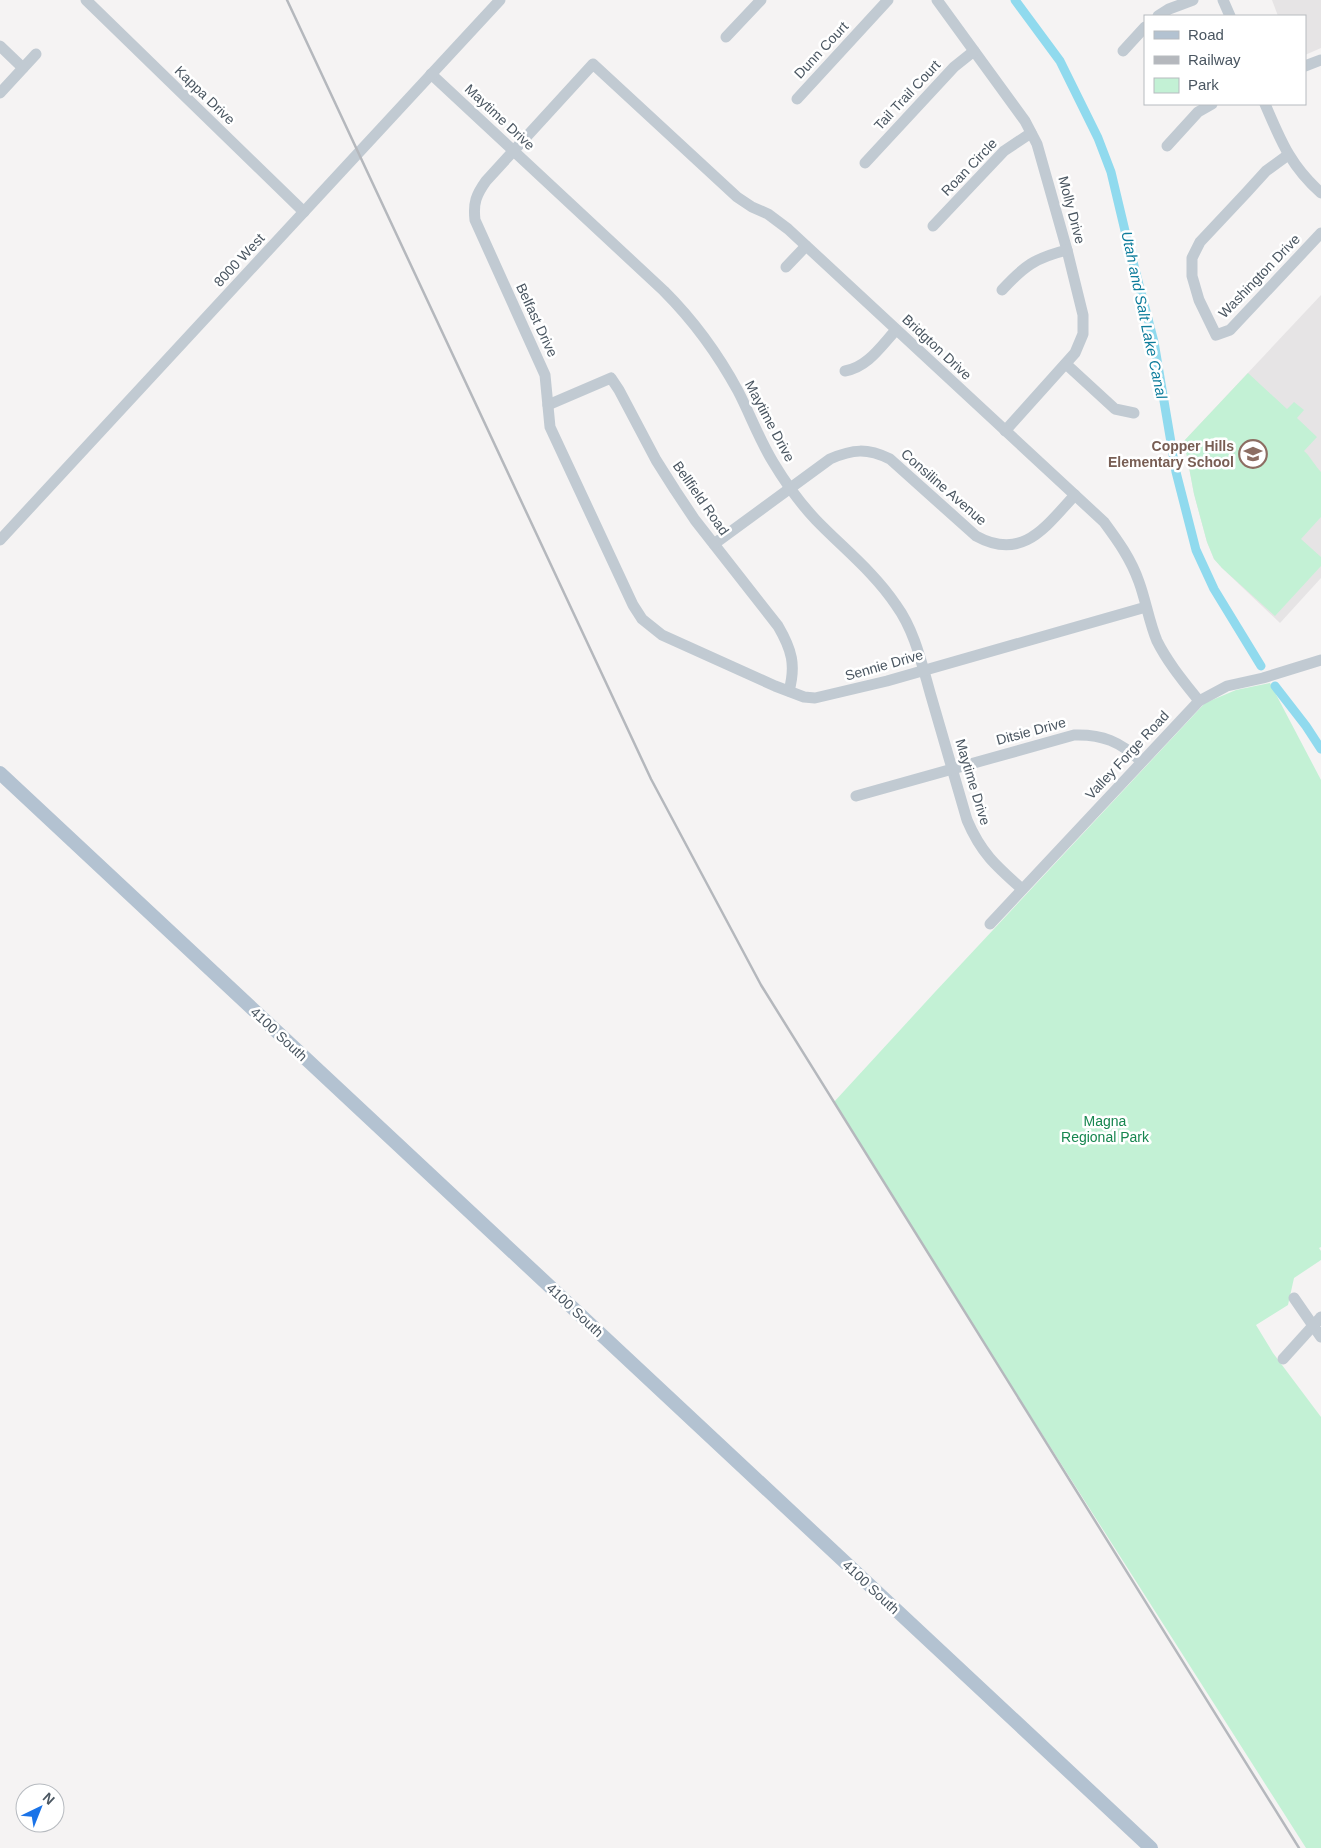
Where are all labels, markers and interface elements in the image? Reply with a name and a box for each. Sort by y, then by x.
legend [1144,15,1306,105]
street label: Dunn Court [791,18,851,82]
text: Road [1188,26,1224,43]
text: Railway [1188,51,1241,68]
street label: Tail Trail Court [871,57,943,133]
street label: Kappa Drive [172,62,238,128]
text: Park [1188,76,1219,93]
street label: Maytime Drive [462,81,538,153]
street label: Roan Circle [938,135,1000,199]
street label: Molly Drive [1055,174,1089,246]
street label: 8000 West [210,230,268,290]
water label: Utah and Salt Lake Canal [1118,230,1171,401]
street label: Washington Drive [1215,231,1303,321]
street label: Belfast Drive [513,281,561,360]
street label: Bridgton Drive [899,311,975,383]
street label: Maytime Drive [742,378,798,464]
place label: Copper Hills Elementary School [1108,438,1234,470]
school or university icon: Copper Hills Elementary School [1238,439,1268,469]
street label: Consiline Avenue [898,446,990,529]
street label: Bellfield Road [670,458,732,538]
street label: Sennie Drive [843,646,925,684]
street label: Valley Forge Road [1082,708,1172,802]
street label: Ditsie Drive [994,714,1068,748]
street label: Maytime Drive [952,737,994,827]
street label: 4100 South [247,1004,311,1064]
park label: Magna Regional Park [1061,1113,1150,1145]
street label: 4100 South [543,1280,607,1340]
street label: 4100 South [839,1557,903,1617]
north arrow [15,1783,65,1833]
text: N [40,1789,58,1808]

